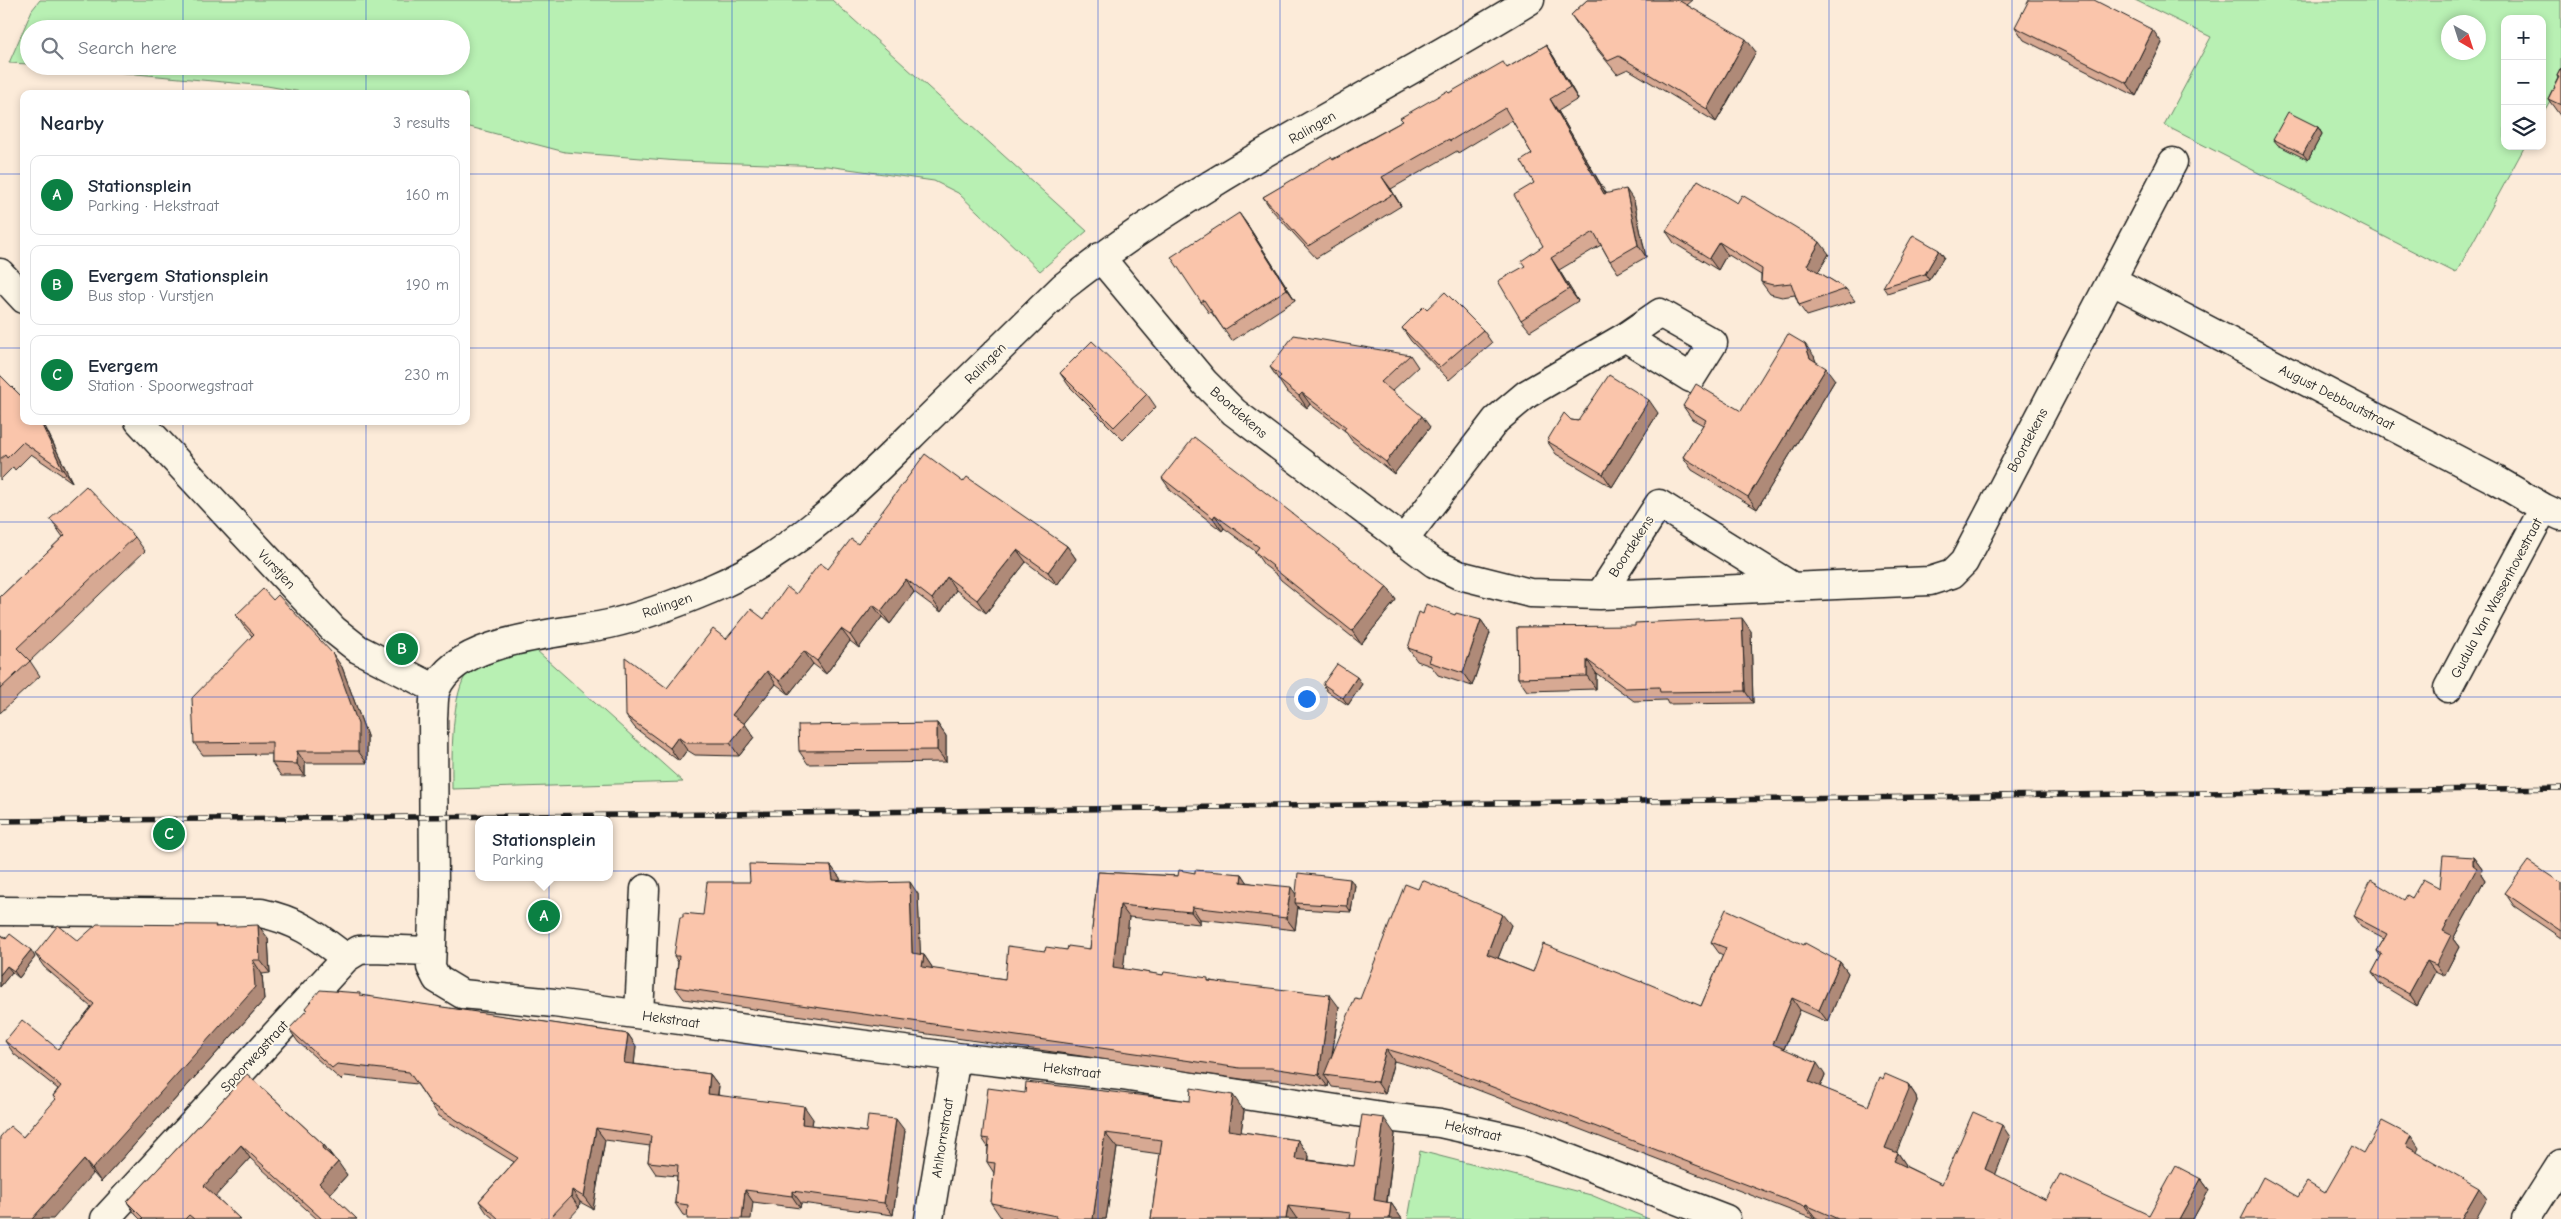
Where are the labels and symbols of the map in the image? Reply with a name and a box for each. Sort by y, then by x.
north arrow [2441,15,2486,60]
street label: Ralingen [1286,107,1339,148]
street label: Ralingen [961,339,1010,388]
street label: August Debbautstraat [2276,361,2398,434]
street label: Boordekens [1207,383,1271,442]
street label: Boordekens [2003,405,2051,475]
street label: Boordekens [1605,512,1658,580]
street label: Gudula Van Wassenhovestraat [2447,514,2546,681]
street label: Vurstjen [254,546,299,593]
street label: Ralingen [640,589,694,622]
pin: B [386,630,418,668]
your location [1294,686,1320,712]
pin: C [153,815,185,853]
pin: A [528,897,560,935]
street label: Hekstraat [641,1007,702,1032]
street label: Spoorwegstraat [217,1016,293,1096]
street label: Hekstraat [1042,1059,1102,1083]
street label: Ahlhornstraat [928,1096,957,1179]
street label: Hekstraat [1443,1116,1504,1145]

